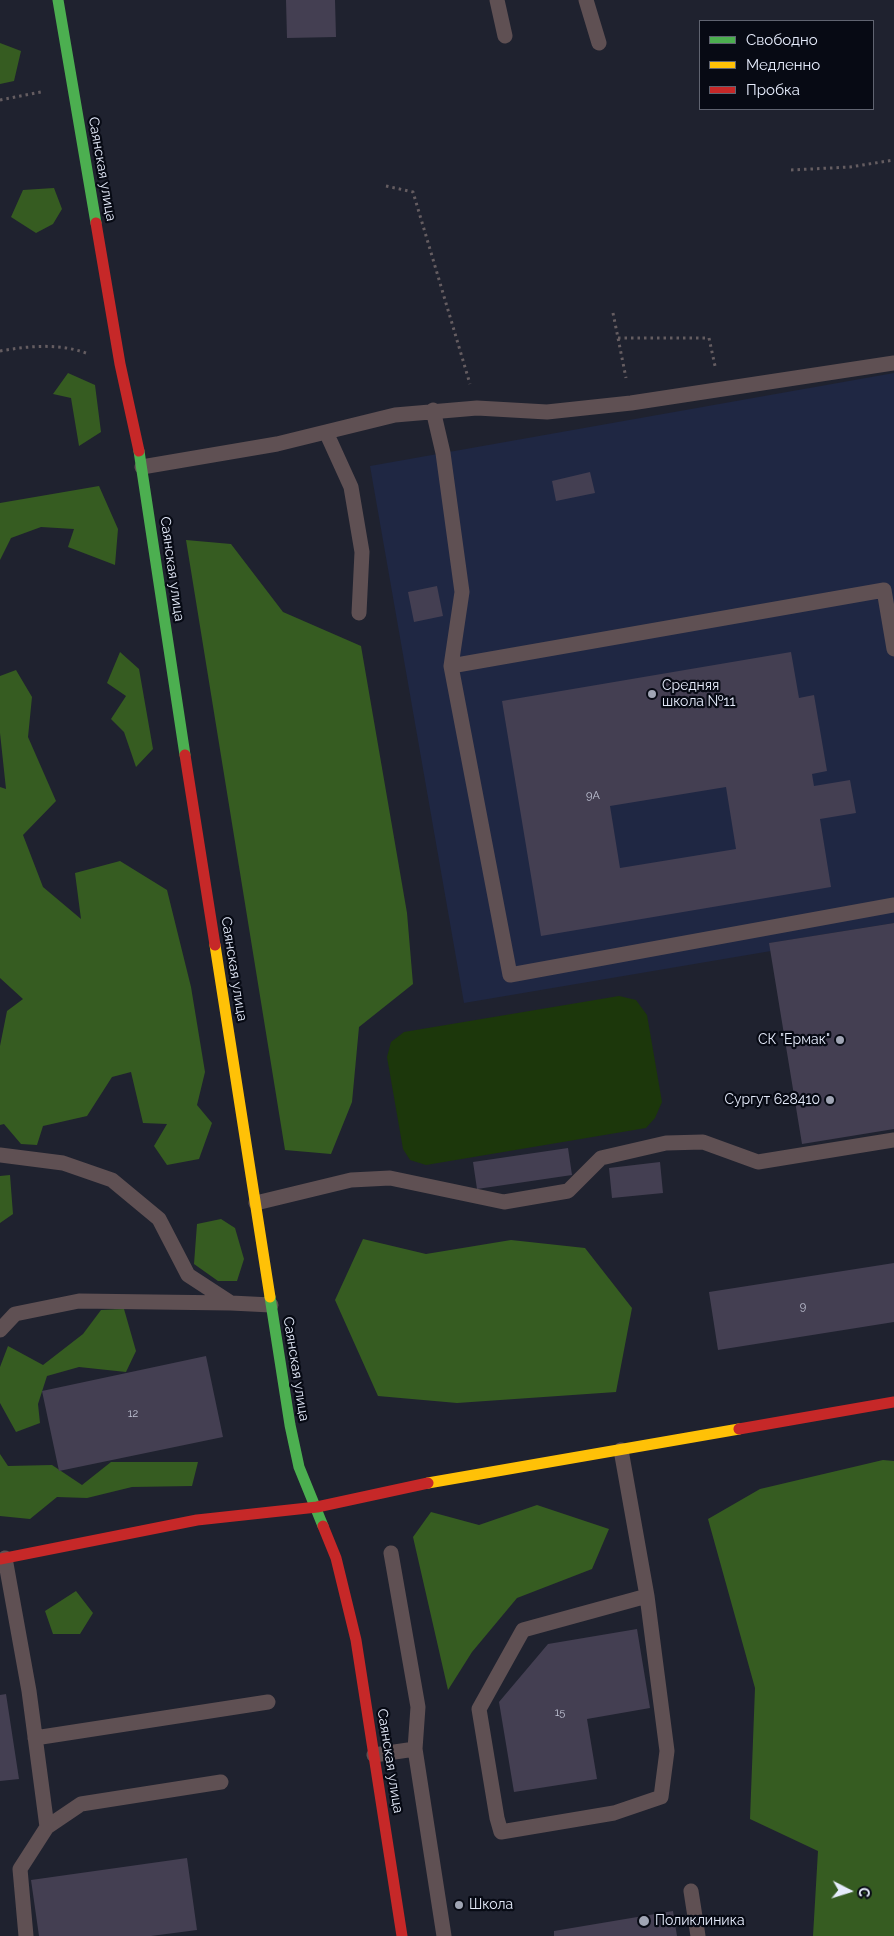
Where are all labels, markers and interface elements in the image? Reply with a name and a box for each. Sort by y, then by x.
legend [699,20,874,110]
text: Свободно [746,31,818,49]
text: Медленно [746,56,820,74]
text: Пробка [746,81,800,99]
street label: Саянская улица [85,116,119,222]
street label: Саянская улица [156,516,188,622]
place label: Средняя школа №11 [662,678,736,710]
marker: Средняя школа №11 [646,688,658,700]
house number: 9А [586,789,600,803]
street label: Саянская улица [217,916,251,1022]
place label: СК "Ермак" [758,1032,830,1048]
marker: СК "Ермак" [834,1034,846,1046]
place label: Сургут 628410 [724,1092,820,1108]
marker: Сургут 628410 [824,1094,836,1106]
house number: 9 [800,1300,806,1314]
street label: Саянская улица [279,1316,313,1422]
house number: 12 [128,1407,138,1421]
house number: 15 [555,1706,565,1720]
street label: Саянская улица [373,1708,407,1814]
north arrow [824,1866,874,1916]
text: С [856,1887,872,1898]
place label: Школа [469,1897,513,1913]
marker: Школа [453,1899,465,1911]
place label: Поликлиника [655,1913,745,1929]
marker: Поликлиника [637,1914,651,1928]

